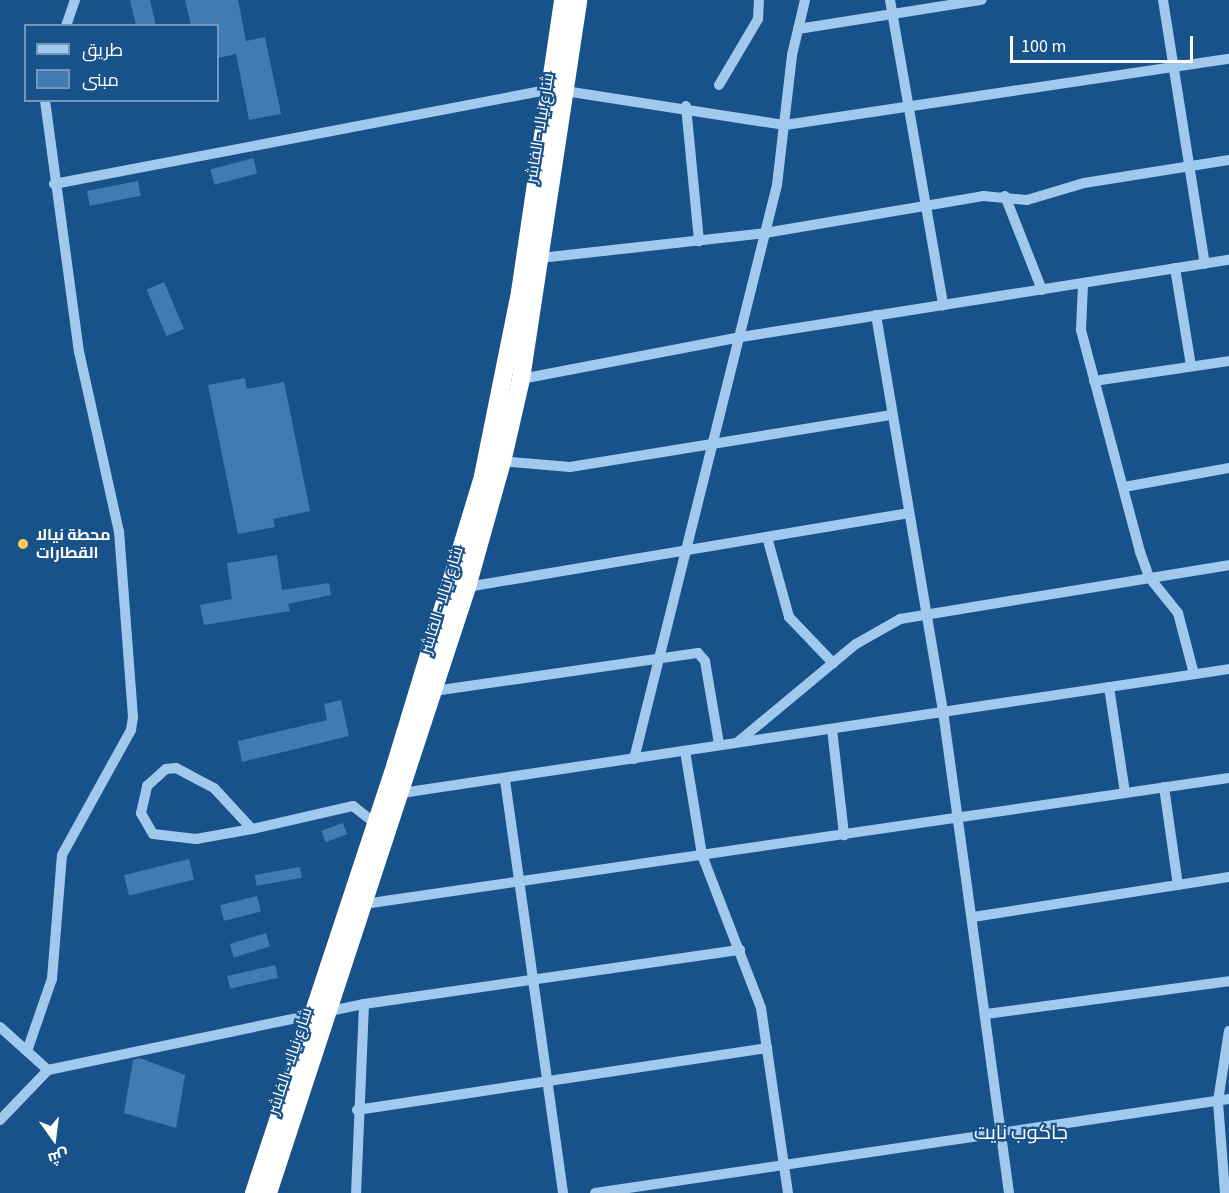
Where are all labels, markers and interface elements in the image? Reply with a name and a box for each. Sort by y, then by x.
legend [24,24,219,102]
scale bar [1013,24,1196,62]
text: 100 m [1021,34,1066,59]
text: طريق [82,38,123,63]
text: مبنى [82,68,119,93]
street label: شارع نيالا - الفاشر [522,72,558,184]
place label: محطة نيالا القطارات [36,525,111,563]
marker: محطة نيالا القطارات [14,535,32,553]
street label: شارع نيالا - الفاشر [417,544,467,656]
street label: شارع نيالا - الفاشر [264,1005,316,1117]
north arrow [24,1109,84,1169]
district label: جاكوب نايت [974,1121,1068,1145]
text: ش [46,1143,71,1170]

